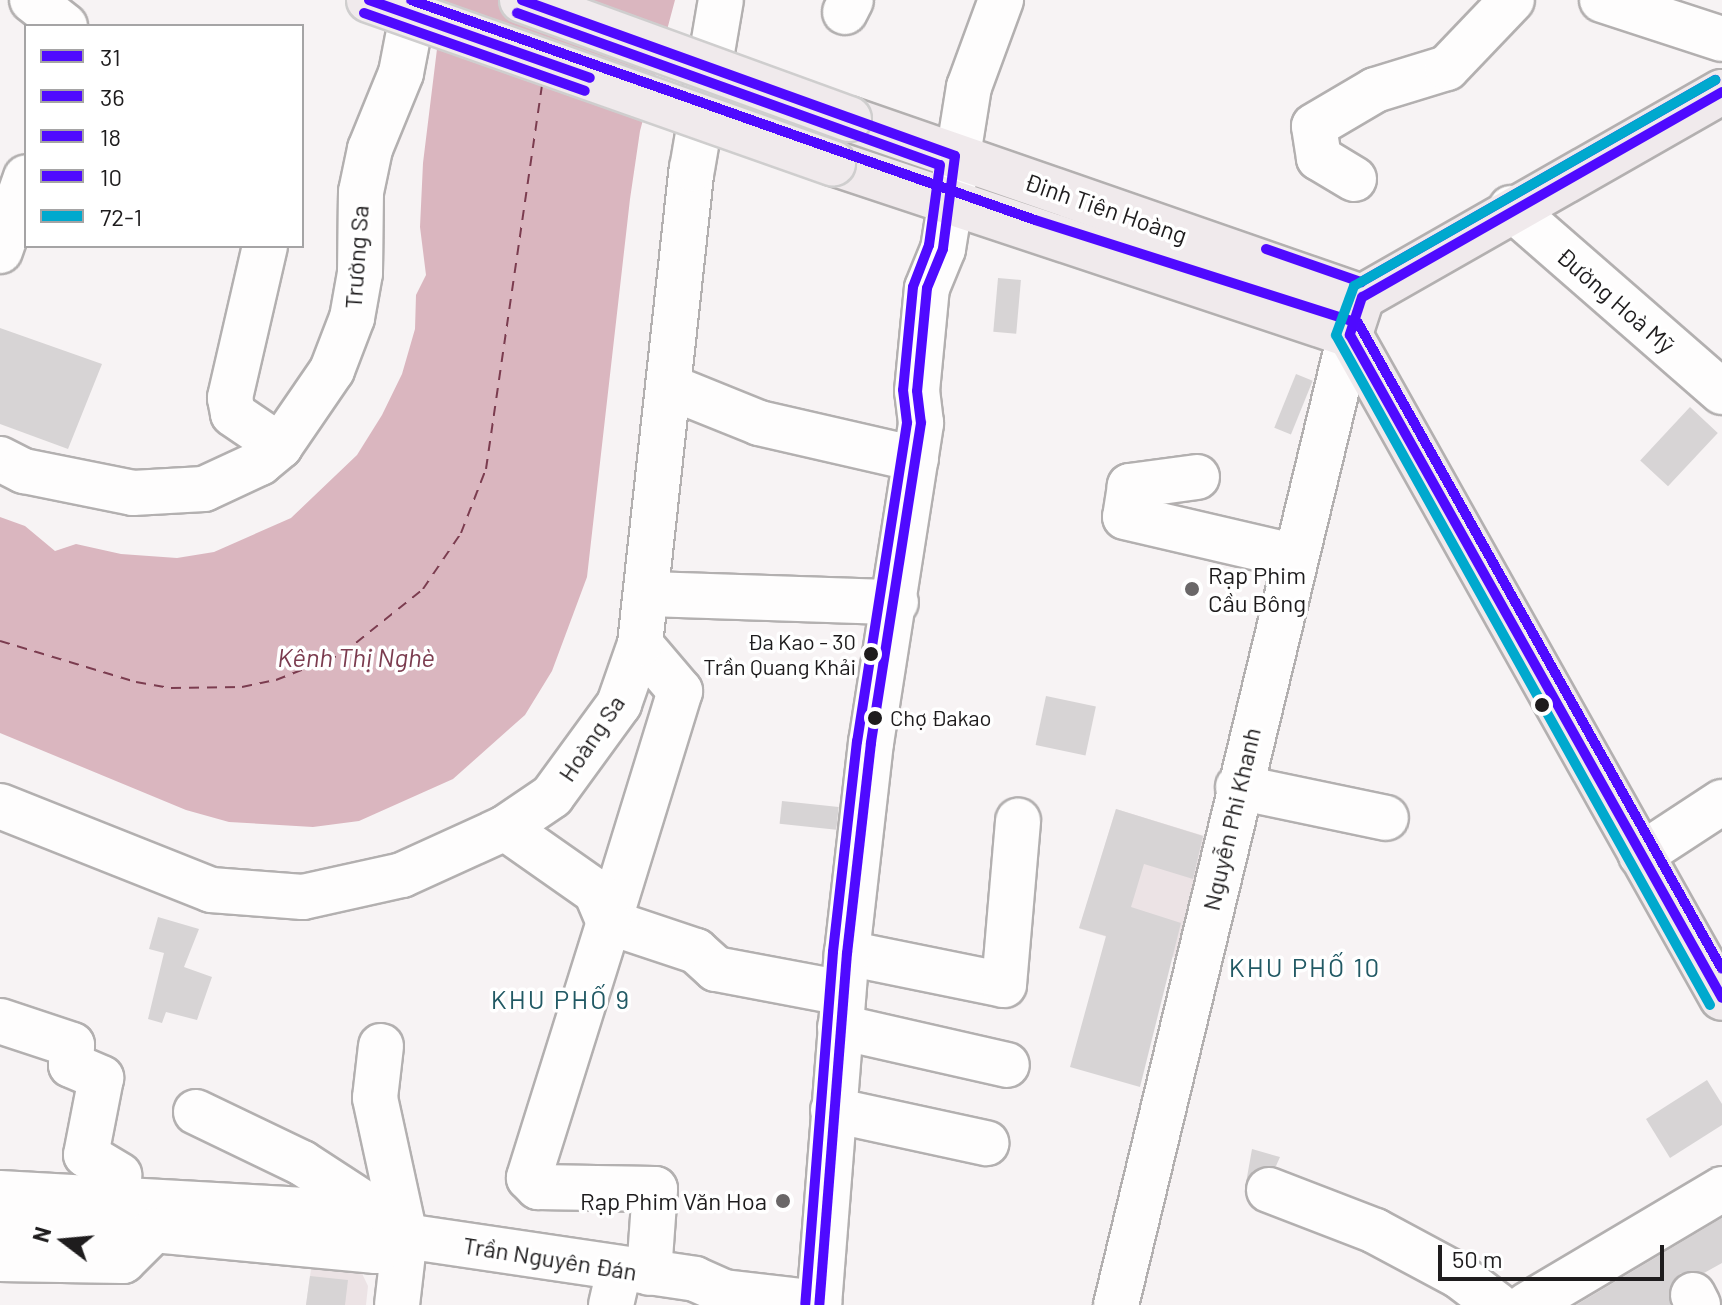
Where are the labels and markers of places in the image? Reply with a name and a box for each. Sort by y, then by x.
place label: Rạp Phim Cầu Bông [1208,561,1306,617]
marker: Rạp Phim Cầu Bông [1183,580,1201,598]
place label: Đa Kao - 30 Trần Quang Khải [703,628,856,680]
marker: Đa Kao - 30 Trần Quang Khải [863,646,879,662]
unlabelled marker [1534,697,1550,713]
place label: Chợ Đakao [890,705,991,731]
marker: Chợ Đakao [867,710,883,726]
place label: Rạp Phim Văn Hoa [580,1187,767,1215]
marker: Rạp Phim Văn Hoa [774,1192,792,1210]

